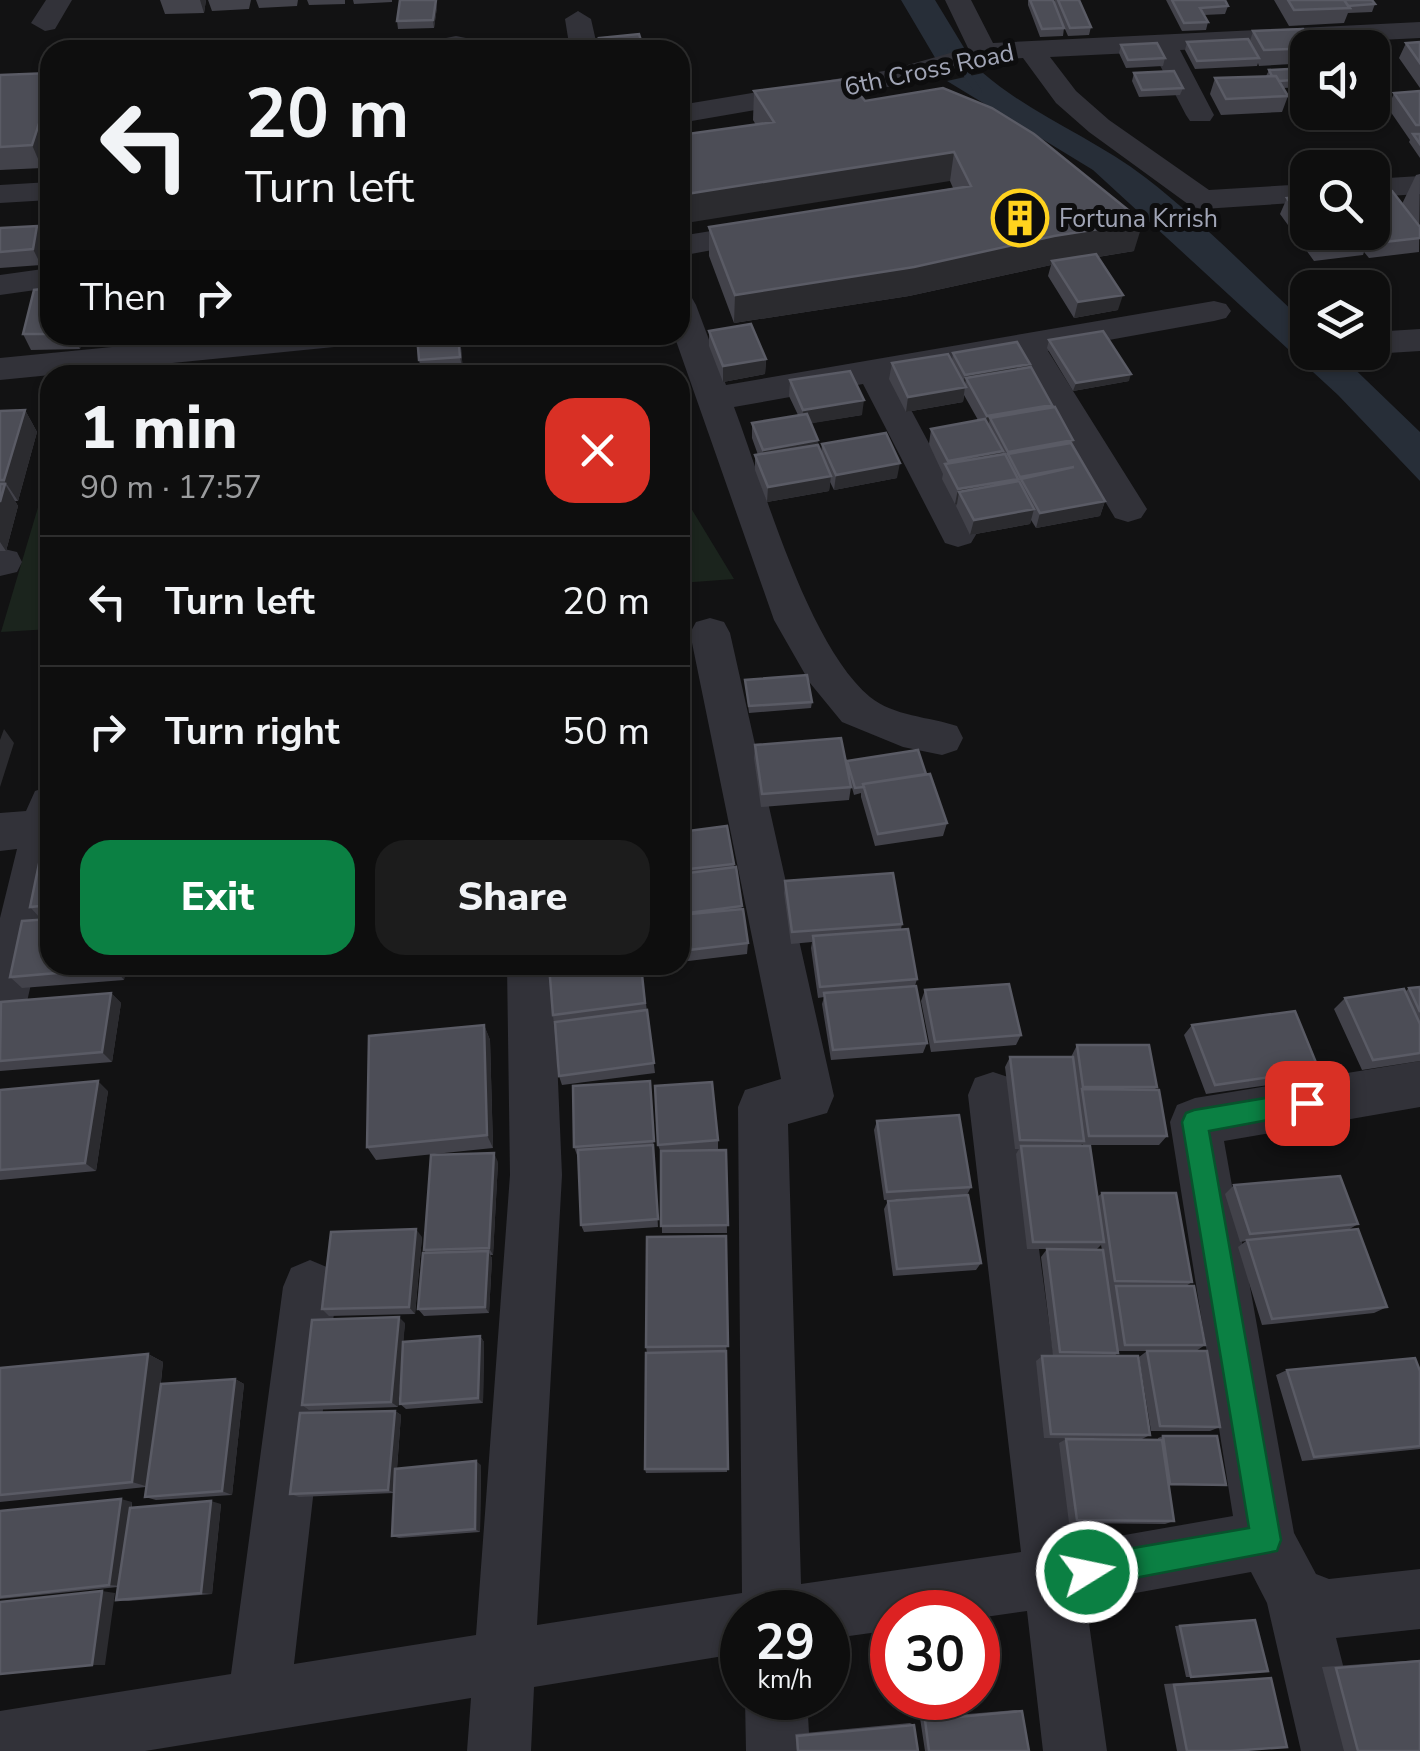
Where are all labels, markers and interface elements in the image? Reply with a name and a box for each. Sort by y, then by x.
map controls [1290,30,1390,370]
button: sound [1290,30,1390,130]
street label: 6th Cross Road [841,35,1017,105]
text: 20 m [245,66,409,162]
icon: left [80,80,210,210]
button: search [1290,150,1390,250]
text: Turn left [245,157,414,218]
building icon: Fortuna Krrish [990,188,1050,248]
place label: Fortuna Krrish [1059,202,1218,236]
icon: right [186,270,241,325]
button: layers [1290,270,1390,370]
text: Then [80,272,166,323]
text: 1 min [80,387,238,469]
button: close [545,398,650,503]
text: 90 m · 17:57 [80,466,262,509]
icon: left [80,574,135,629]
text: Turn left [165,576,315,627]
text: 20 m [562,576,650,627]
icon: right [80,704,135,759]
text: Turn right [165,706,340,757]
text: 50 m [562,706,650,757]
button: Exit [80,840,355,955]
button: Share [375,840,650,955]
pin [1265,1061,1350,1146]
icon: arrive [1280,1076,1335,1131]
position arrow [1035,1520,1139,1624]
speed limit sign: 30 [870,1590,1000,1720]
text: 29 [755,1608,815,1677]
text: km/h [757,1663,813,1697]

